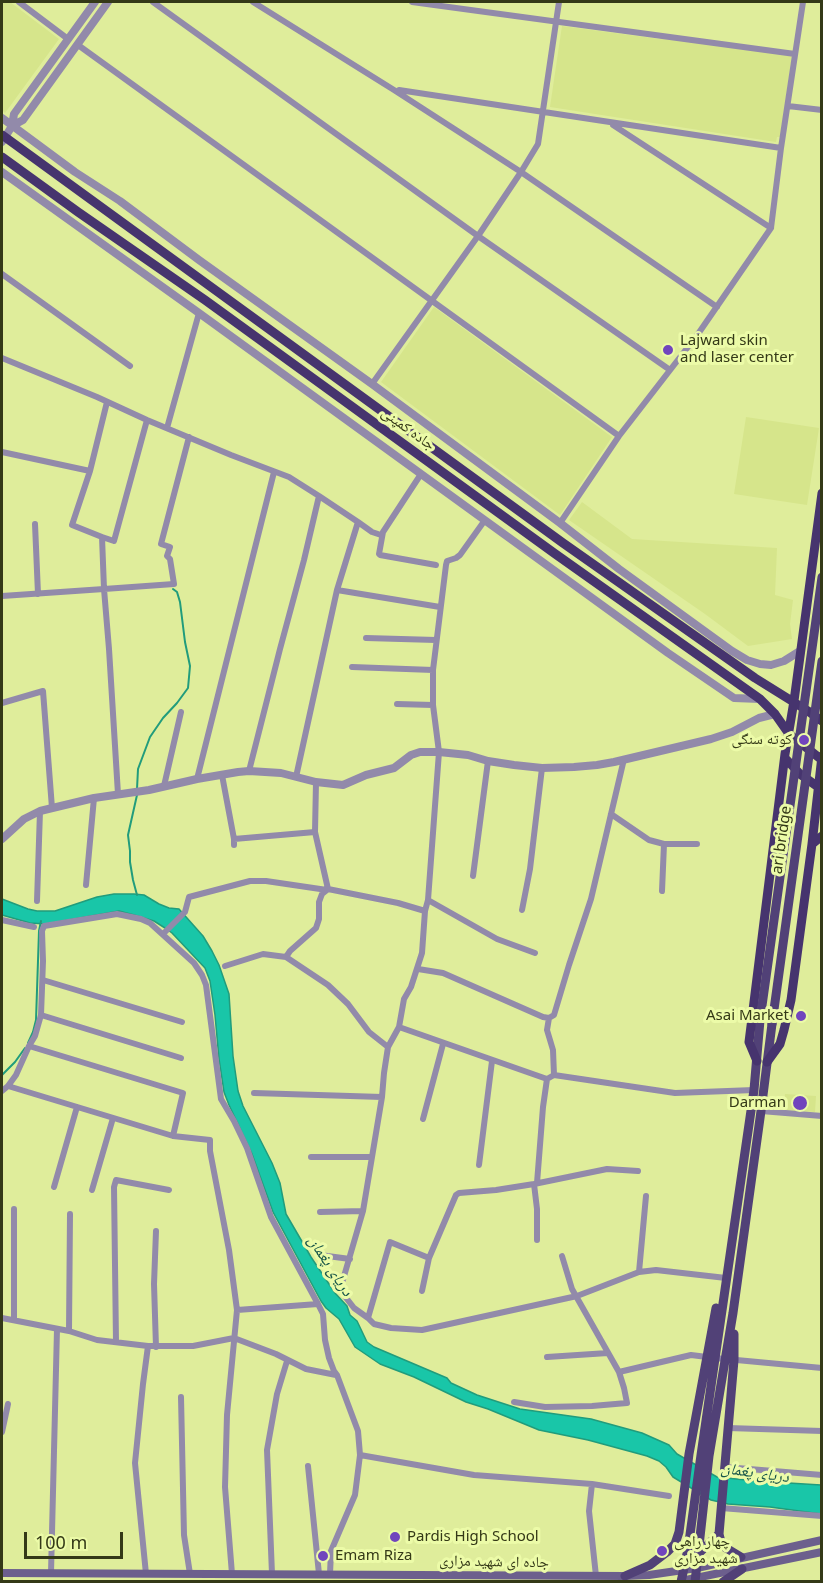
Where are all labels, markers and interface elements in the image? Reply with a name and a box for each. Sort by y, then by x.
place label: Lajward skin and laser center [680,332,794,367]
marker: Lajward skin and laser center [661,343,675,357]
street label: جاده کمپنی [378,403,438,455]
place label: کوته سنگی [731,731,792,749]
marker: کوته سنگی [797,733,811,747]
street label: ari bridge [768,805,796,875]
place label: Asai Market [706,1007,789,1025]
marker: Asai Market [794,1009,808,1023]
place label: Darman [729,1094,786,1112]
marker: Darman [791,1094,809,1112]
water label: دریای پغمان [303,1232,357,1300]
water label: دریای پغمان [720,1459,790,1487]
scale bar [27,1520,126,1558]
place label: Pardis High School [407,1528,539,1546]
text: 100 m [35,1530,87,1554]
marker: Pardis High School [388,1530,402,1544]
place label: چهار راهی شهید مزاری [674,1533,738,1568]
marker: چهار راهی شهید مزاری [655,1544,669,1558]
place label: Emam Riza [335,1547,412,1565]
marker: Emam Riza [316,1549,330,1563]
street label: جاده ای شهید مزاری [439,1552,549,1572]

